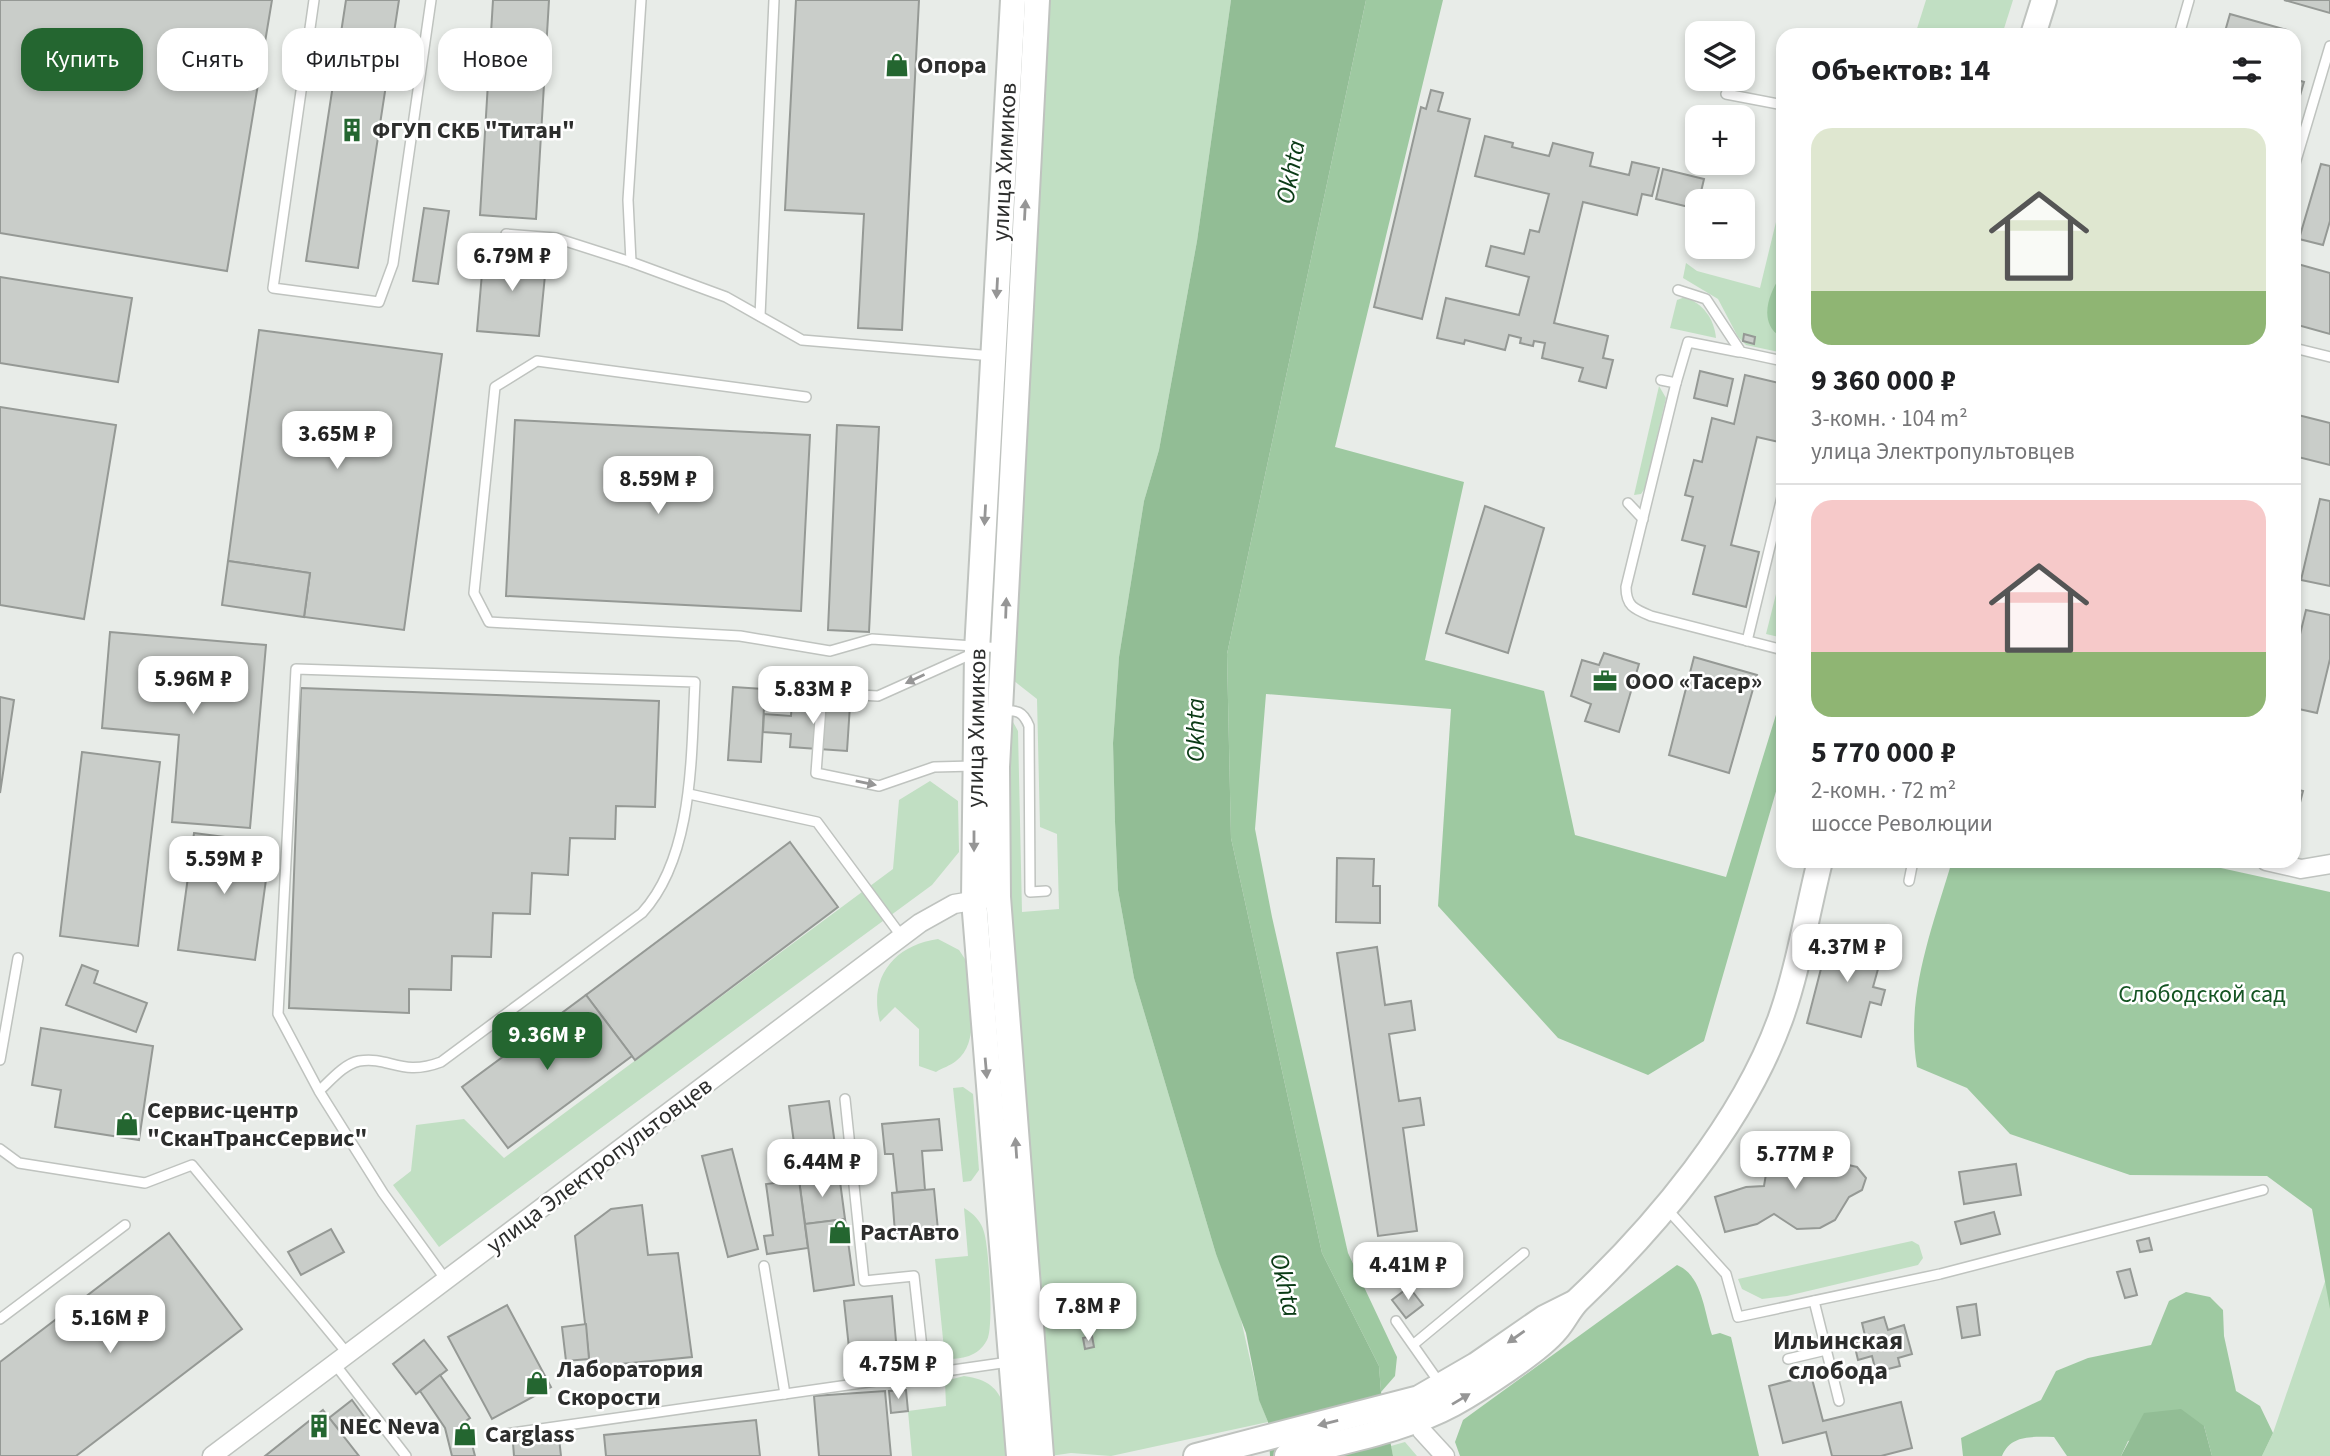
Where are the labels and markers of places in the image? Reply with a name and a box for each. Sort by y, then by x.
place label: Опора [917,48,987,83]
shop icon: Опора [883,51,911,79]
place label: ФГУП СКБ "Титан" [372,113,575,148]
building icon: ФГУП СКБ "Титан" [338,116,366,144]
pin: 6.79M ₽ [447,233,577,293]
pin: 3.65M ₽ [272,412,402,471]
pin: 8.59M ₽ [593,456,723,516]
pin: 5.96M ₽ [128,656,258,716]
place label: ООО «Тасер» [1625,664,1762,699]
pin: 5.83M ₽ [748,666,878,726]
office icon: ООО «Тасер» [1591,667,1619,695]
pin: 5.59M ₽ [159,836,289,896]
pin: 4.37M ₽ [1782,925,1912,984]
pin: 9.36M ₽ [482,1012,612,1072]
place label: Сервис-центр "СканТрансСервис" [147,1093,367,1156]
shop icon: Сервис-центр "СканТрансСервис" [113,1110,141,1138]
pin: 5.77M ₽ [1730,1132,1860,1191]
pin: 6.44M ₽ [757,1140,887,1199]
place label: РастАвто [860,1215,959,1250]
shop icon: РастАвто [826,1218,854,1246]
pin: 4.41M ₽ [1343,1242,1473,1302]
pin: 7.8M ₽ [1031,1284,1145,1343]
pin: 5.16M ₽ [45,1296,175,1355]
pin: 4.75M ₽ [833,1342,963,1401]
place label: Лаборатория Скорости [556,1352,703,1415]
shop icon: Лаборатория Скорости [523,1369,551,1397]
place label: NEC Neva [339,1409,440,1444]
building icon: NEC Neva [305,1412,333,1440]
place label: Carglass [485,1417,575,1452]
shop icon: Carglass [451,1420,479,1448]

